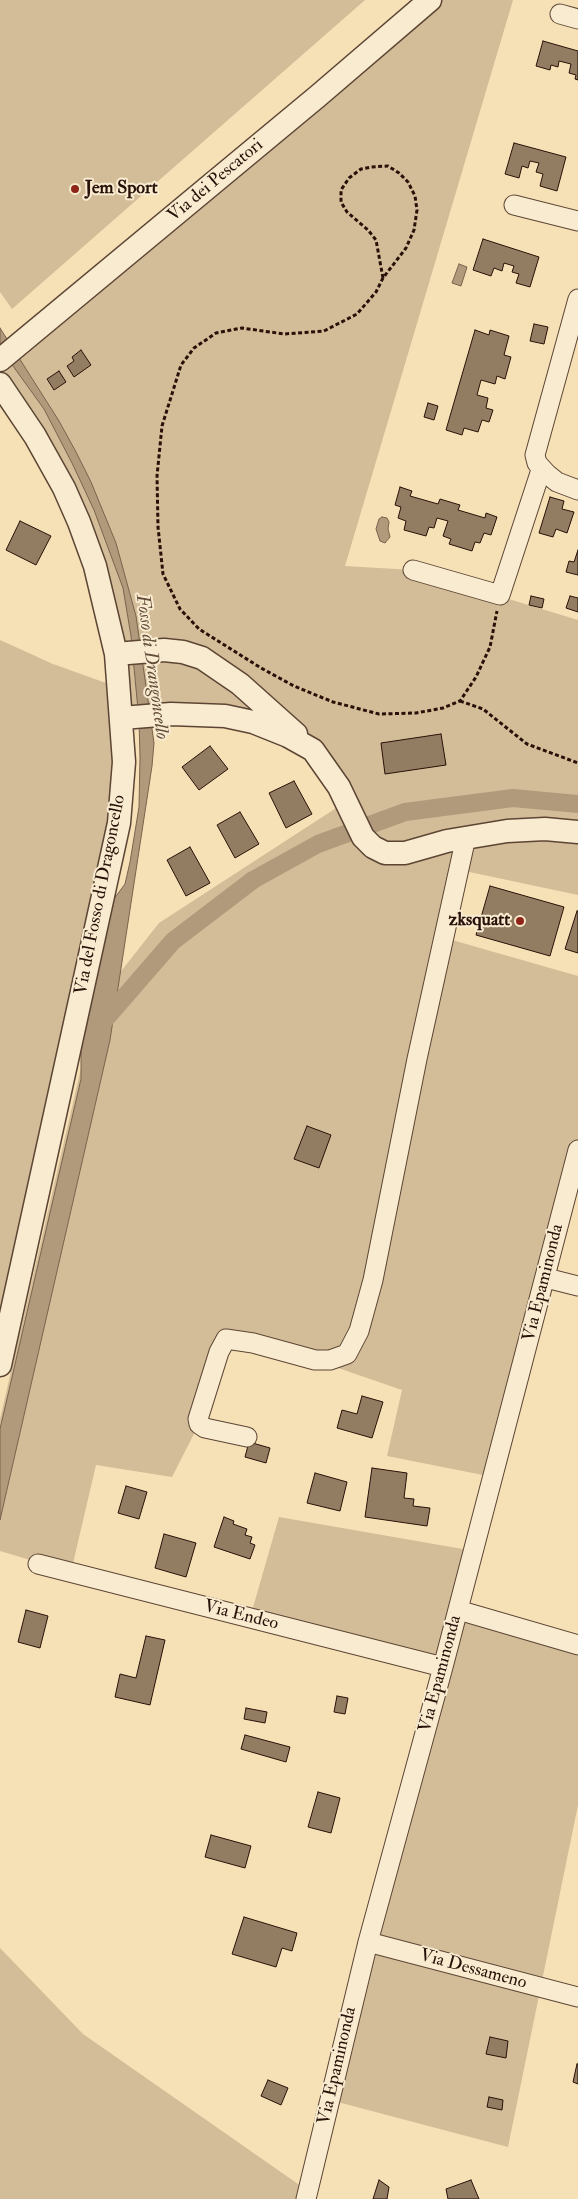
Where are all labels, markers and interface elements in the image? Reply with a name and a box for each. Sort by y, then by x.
street label: Via dei Pescatori [164,135,268,227]
place label: Jem Sport [85,178,158,200]
marker: Jem Sport [69,183,81,195]
water label: Fosso di Drangoncello [130,593,172,741]
street label: Via del Fosso di Dragoncello [71,793,131,997]
place label: zksquatt [449,910,510,932]
marker: zksquatt [514,915,526,927]
street label: Via Epaminonda [519,1222,569,1344]
street label: Via Endeo [202,1596,280,1636]
street label: Via Epaminonda [415,1613,467,1735]
street label: Via Dessameno [417,1945,529,1995]
street label: Via Epaminonda [314,2005,362,2127]

